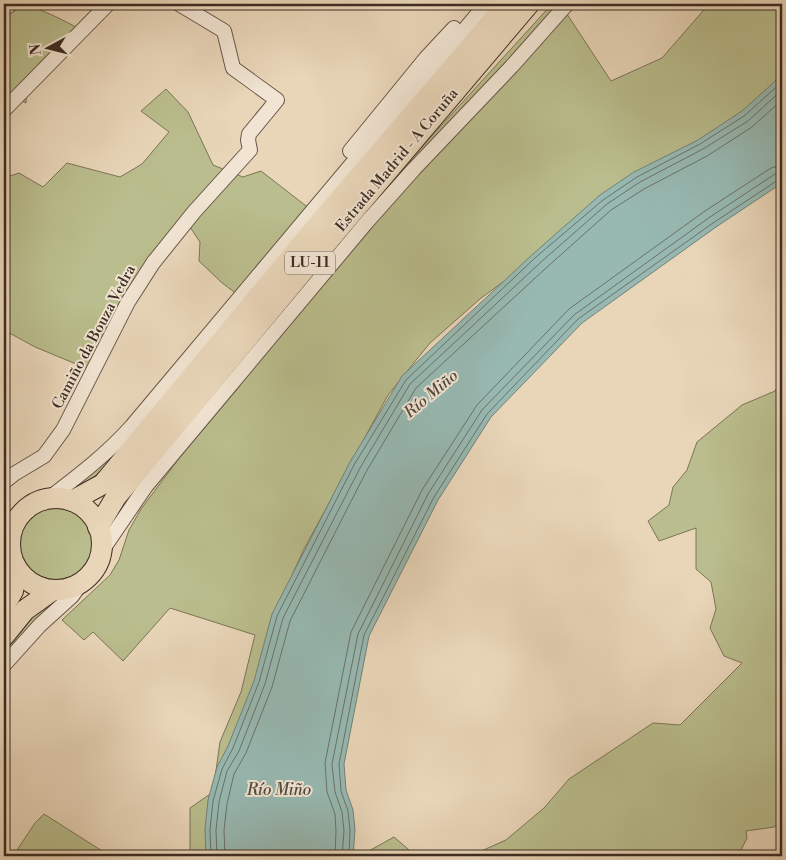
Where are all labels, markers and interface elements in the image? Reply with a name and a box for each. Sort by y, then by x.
north arrow [22,22,72,72]
text: N [26,43,46,56]
street label: Estrada Madrid - A Coruña [331,84,463,236]
road number: LU-11 [285,252,335,274]
street label: Camiño da Bouza Vedra [48,261,140,412]
water label: Río Miño [399,366,462,423]
water label: Río Miño [246,780,311,800]

